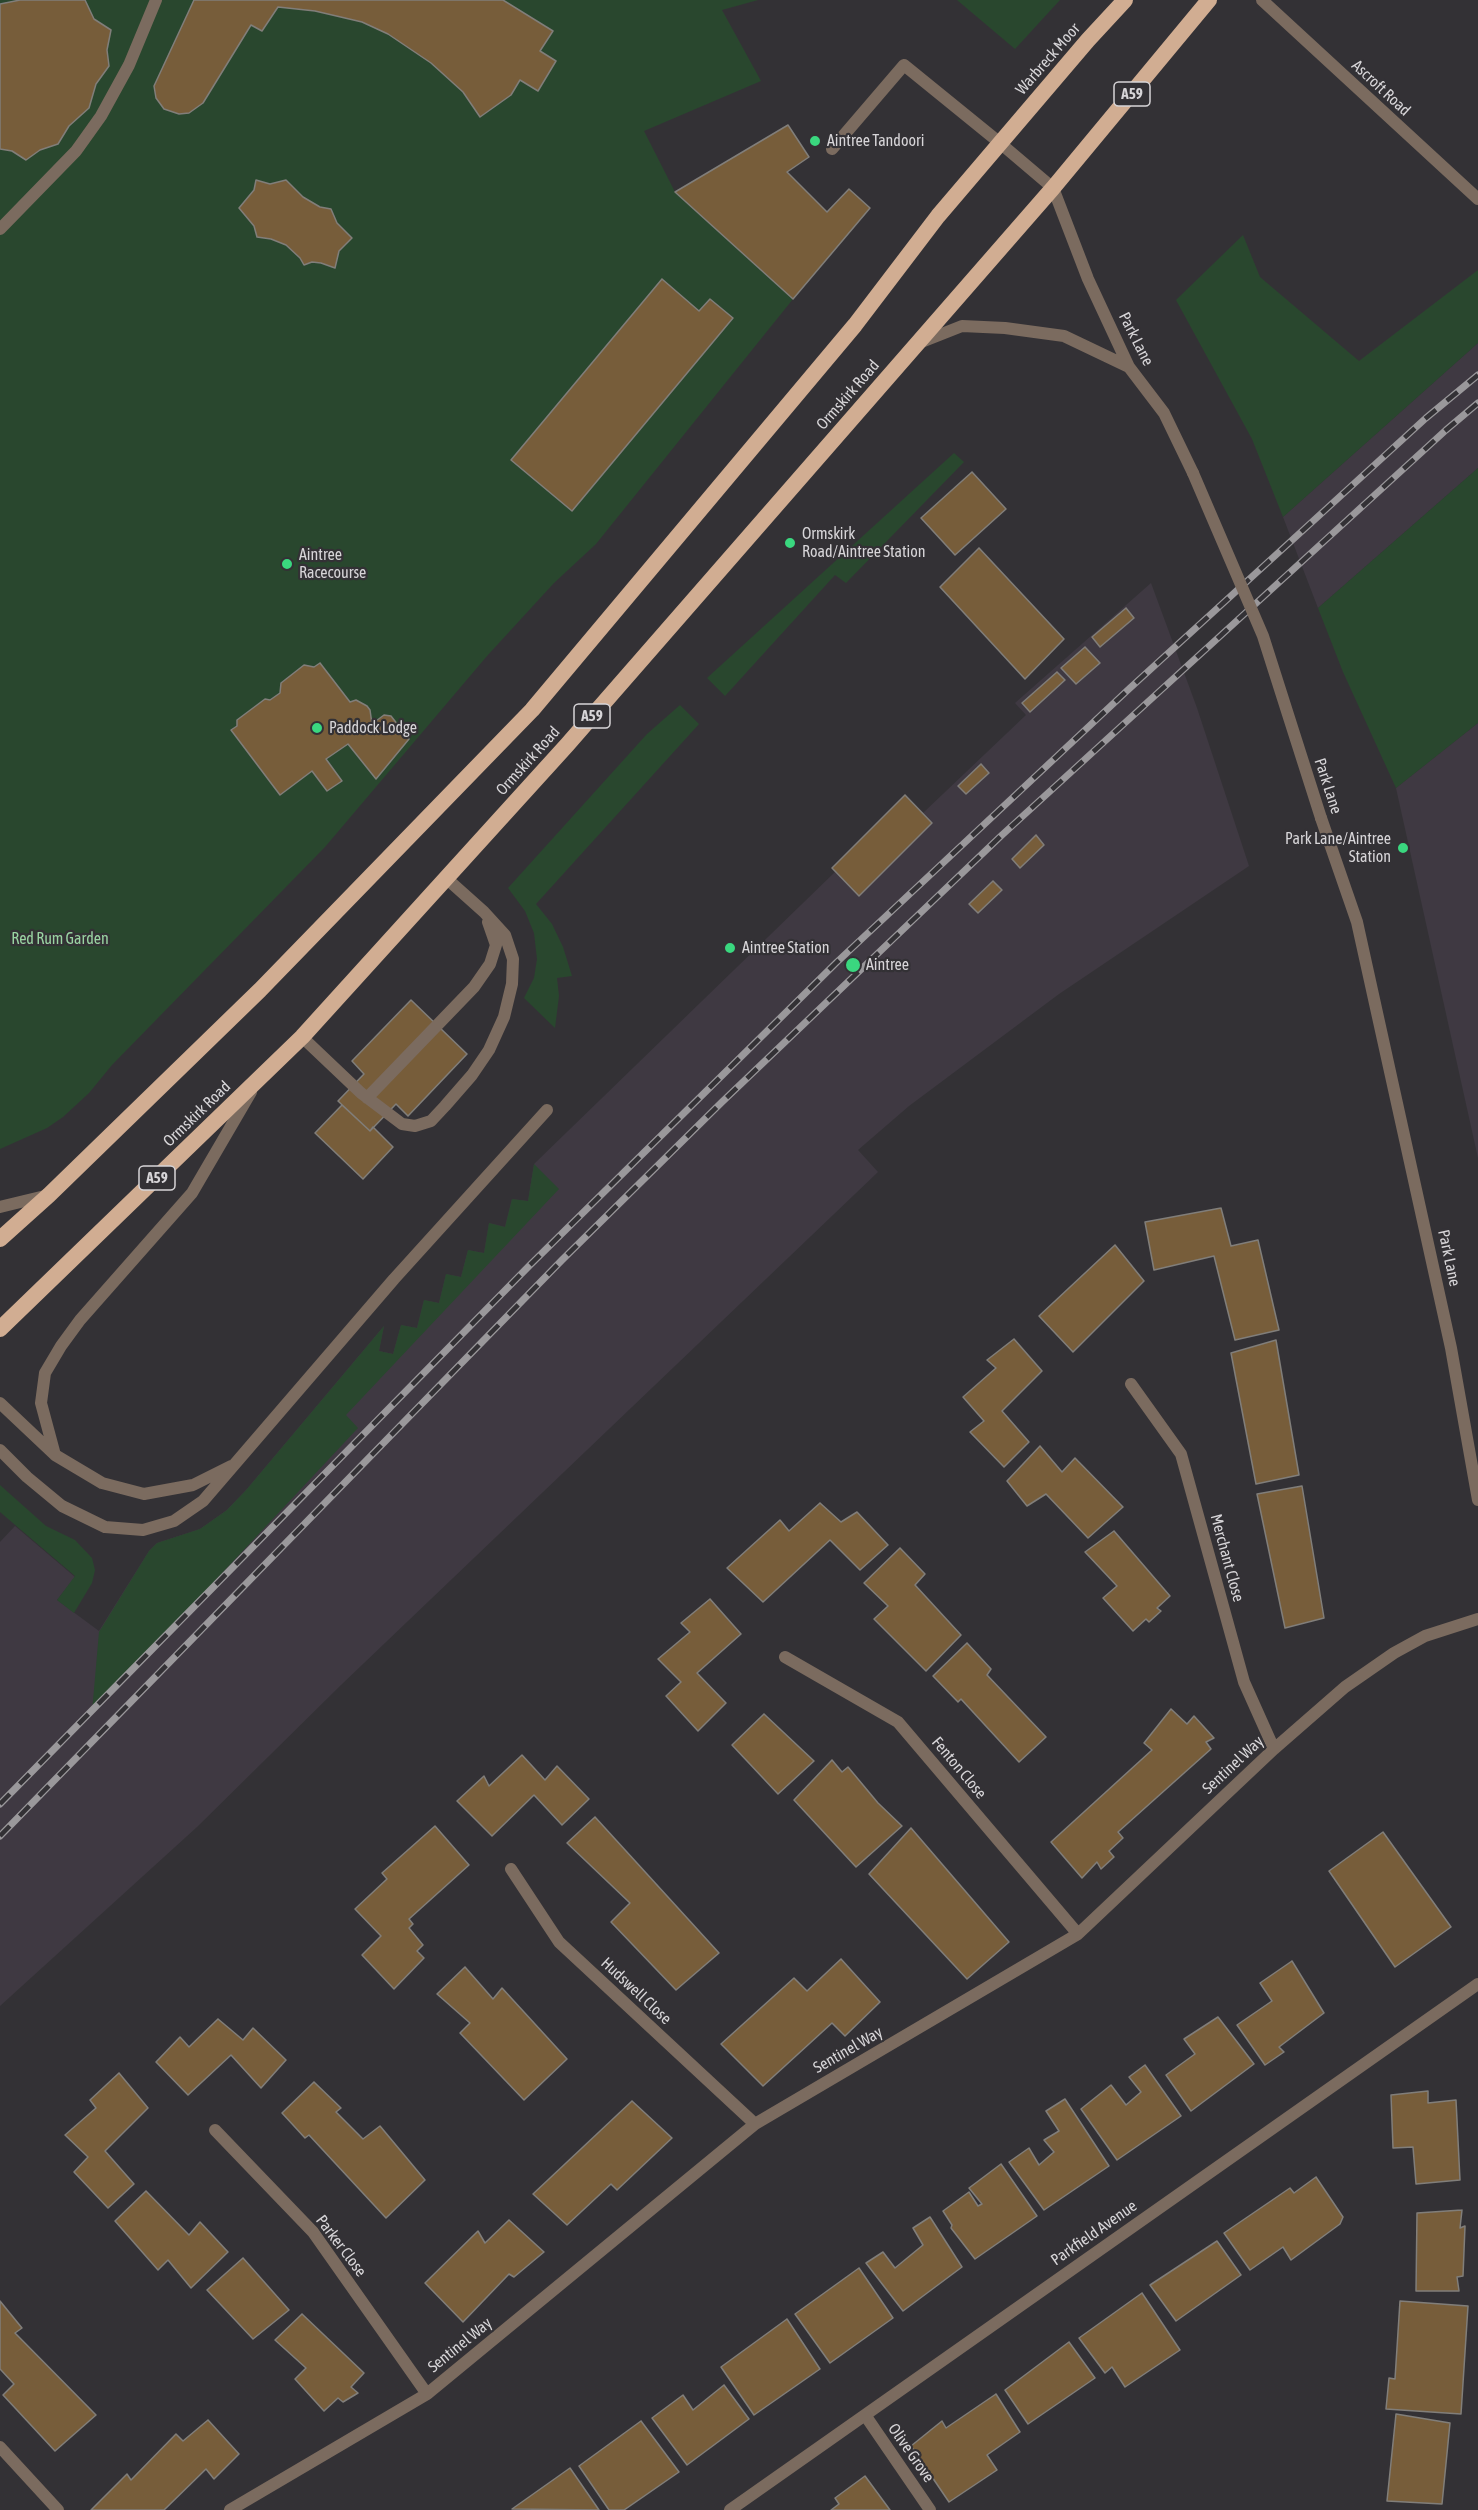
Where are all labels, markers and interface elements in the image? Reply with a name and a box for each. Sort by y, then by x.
street label: Warbreck Moor [1012,19,1084,99]
street label: Ascroft Road [1348,56,1414,120]
road number: A59 [1114,82,1150,106]
place label: Aintree Tandoori [827,131,924,151]
marker: Aintree Tandoori [808,134,822,148]
street label: Park Lane [1114,309,1158,369]
street label: Ormskirk Road [813,356,883,434]
place label: Ormskirk Road/Aintree Station [802,524,926,562]
marker: Ormskirk Road/Aintree Station [783,536,797,550]
place label: Aintree Racecourse [299,545,366,583]
marker: Aintree Racecourse [280,557,294,571]
road number: A59 [574,704,610,728]
place label: Paddock Lodge [329,718,417,738]
marker: Paddock Lodge [310,721,324,735]
street label: Ormskirk Road [492,723,564,799]
street label: Park Lane [1310,756,1346,816]
place label: Park Lane/Aintree Station [1285,829,1391,867]
marker: Park Lane/Aintree Station [1396,841,1410,855]
park label: Red Rum Garden [11,929,109,949]
place label: Aintree Station [742,938,830,958]
marker: Aintree Station [723,941,737,955]
place label: Aintree [866,955,909,975]
marker: Aintree [844,956,862,974]
street label: Ormskirk Road [159,1077,235,1151]
road number: A59 [139,1166,175,1190]
street label: Park Lane [1434,1228,1464,1288]
street label: Merchant Close [1206,1512,1248,1604]
street label: Sentinel Way [1198,1732,1268,1798]
street label: Fenton Close [928,1733,990,1803]
street label: Hudswell Close [597,1954,675,2028]
street label: Sentinel Way [810,2023,886,2077]
street label: Parkfield Avenue [1047,2196,1141,2270]
street label: Parker Close [312,2211,370,2281]
street label: Sentinel Way [424,2313,496,2377]
street label: Olive Grove [884,2420,938,2486]

